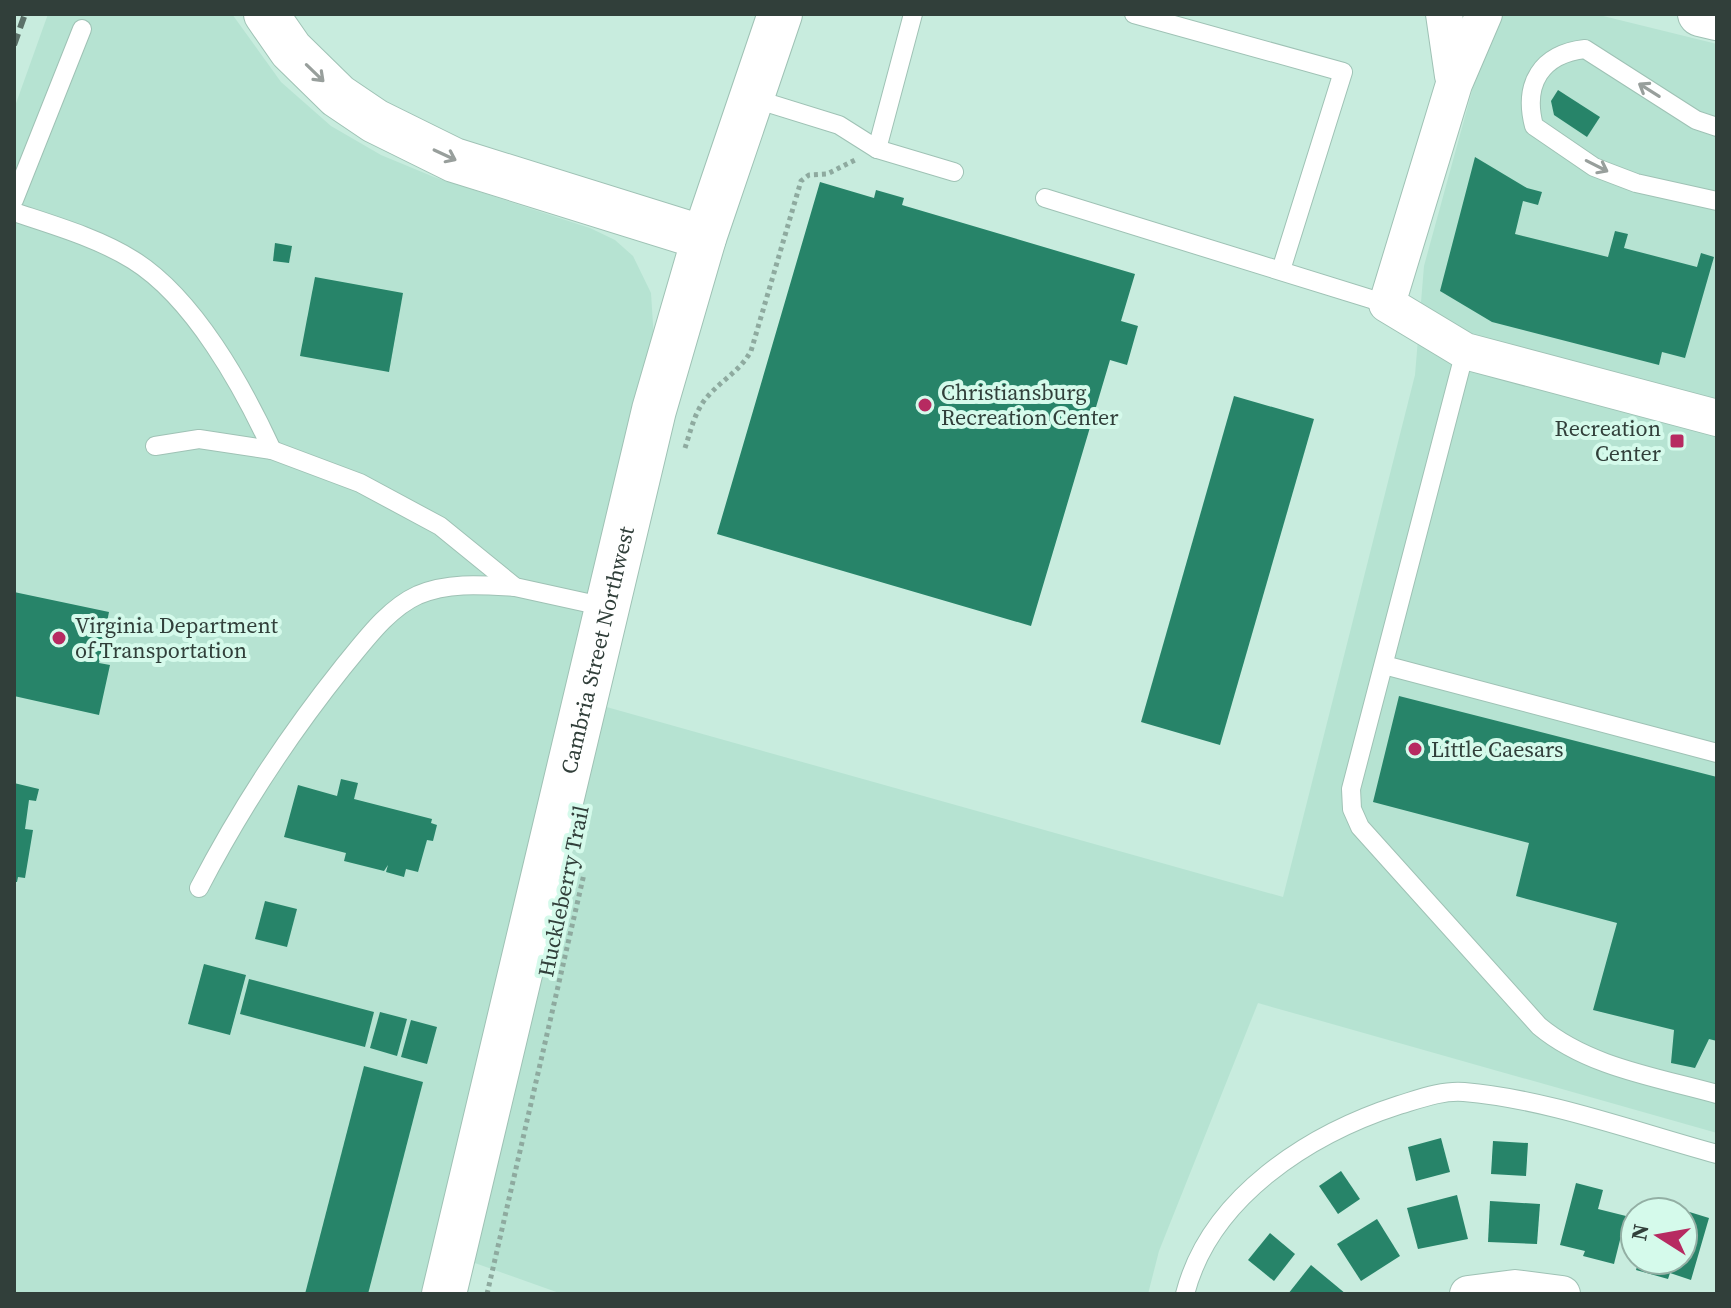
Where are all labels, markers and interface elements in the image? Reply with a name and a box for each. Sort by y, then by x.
one-way arrow [305,63,324,82]
one-way arrow [1638,82,1661,98]
one-way arrow [432,148,456,163]
one-way arrow [1584,159,1608,175]
place label: Christiansburg Recreation Center [941,377,1119,432]
marker: Christiansburg Recreation Center [916,396,934,414]
place label: Recreation Center [1555,413,1662,468]
marker: Recreation Center [1668,432,1686,450]
street label: Cambria Street Northwest [553,522,641,777]
place label: Virginia Department of Transportation [75,610,279,665]
marker: Virginia Department of Transportation [50,629,68,647]
place label: Little Caesars [1431,734,1564,764]
marker: Little Caesars [1406,740,1424,758]
street label: Huckleberry Trail [530,803,596,979]
north arrow [1619,1196,1699,1276]
text: N [1623,1221,1656,1243]

